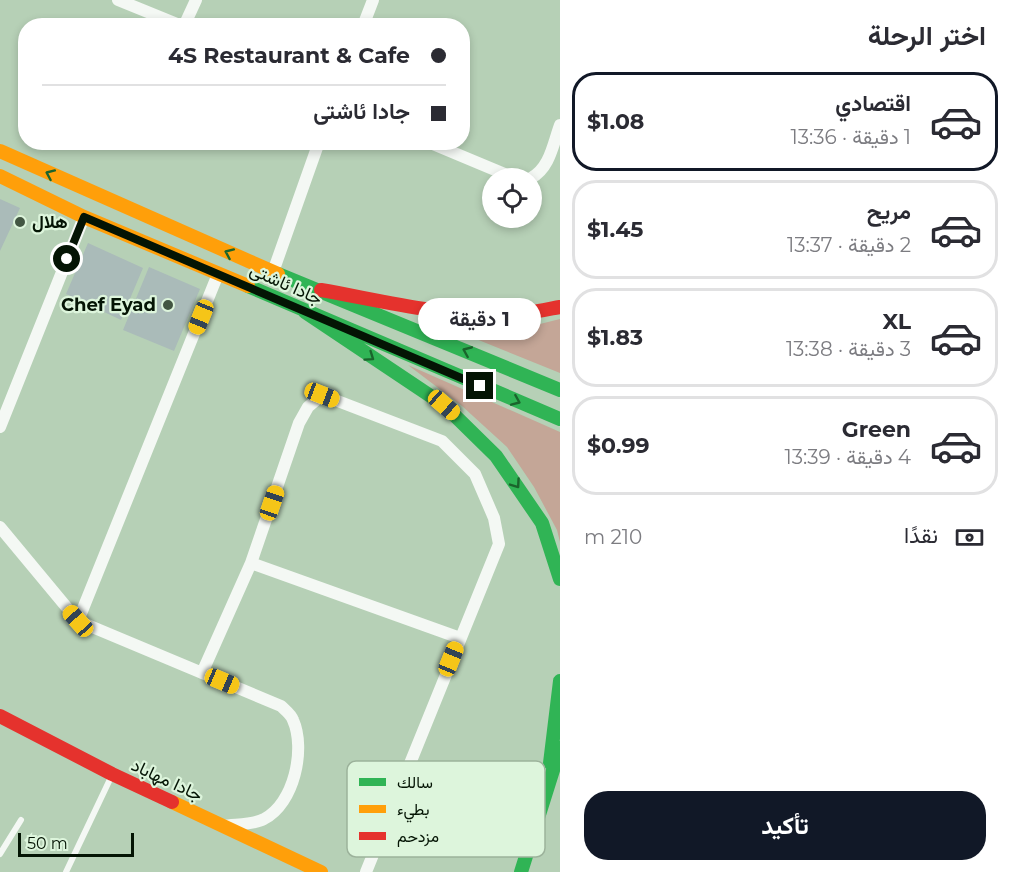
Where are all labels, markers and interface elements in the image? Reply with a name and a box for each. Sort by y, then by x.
text: اختر الرحلة [868,19,986,52]
text: 4S Restaurant & Cafe [168,42,410,69]
text: اقتصادي [835,90,911,117]
icon: car [929,95,983,149]
text: جادا ئاشتی [313,98,410,125]
text: $1.08 [587,108,644,135]
text: 1 دقيقة · 13:36 [791,125,911,149]
map controls [482,168,542,228]
button: locate [482,168,542,228]
one-way arrow [46,170,57,182]
text: مريح [867,198,911,225]
icon: car [929,203,983,257]
place label: هلال [32,211,68,233]
marker: هلال [13,215,27,229]
text: $1.45 [587,216,643,243]
text: 2 دقيقة · 13:37 [787,233,911,257]
route start [53,245,80,272]
one-way arrow [224,248,235,260]
street label: جادا ئاشتی [246,258,326,310]
place label: Chef Eyad [61,294,156,316]
car [186,297,216,337]
marker: Chef Eyad [161,298,175,312]
callout: 1 دقيقة [418,299,542,341]
text: 1 دقيقة [449,307,510,331]
text: XL [882,308,911,335]
icon: car [929,311,983,365]
text: $1.83 [587,324,643,351]
text: 3 دقيقة · 13:38 [786,337,911,361]
one-way arrow [463,346,474,358]
one-way arrow [364,350,375,361]
route end [466,372,493,399]
car [302,380,342,410]
car [425,386,463,424]
one-way arrow [509,394,520,406]
text: Green [842,416,911,443]
icon: car [929,419,983,473]
text: $0.99 [587,432,649,459]
text: 4 دقيقة · 13:39 [785,445,911,469]
one-way arrow [509,477,520,488]
car [258,483,286,523]
icon: cash [953,521,986,554]
text: نقدًا [904,522,938,549]
text: 210 m [584,525,642,549]
car [59,602,97,640]
car [436,639,466,679]
car [202,666,242,696]
street label: جادا مهاباد [128,754,206,806]
legend [347,761,545,857]
text: سالك [397,773,433,792]
button: تأكيد [584,791,986,860]
text: بطيء [397,800,429,823]
text: مزدحم [397,827,439,847]
scale bar [18,830,134,858]
text: 50 m [27,834,68,853]

